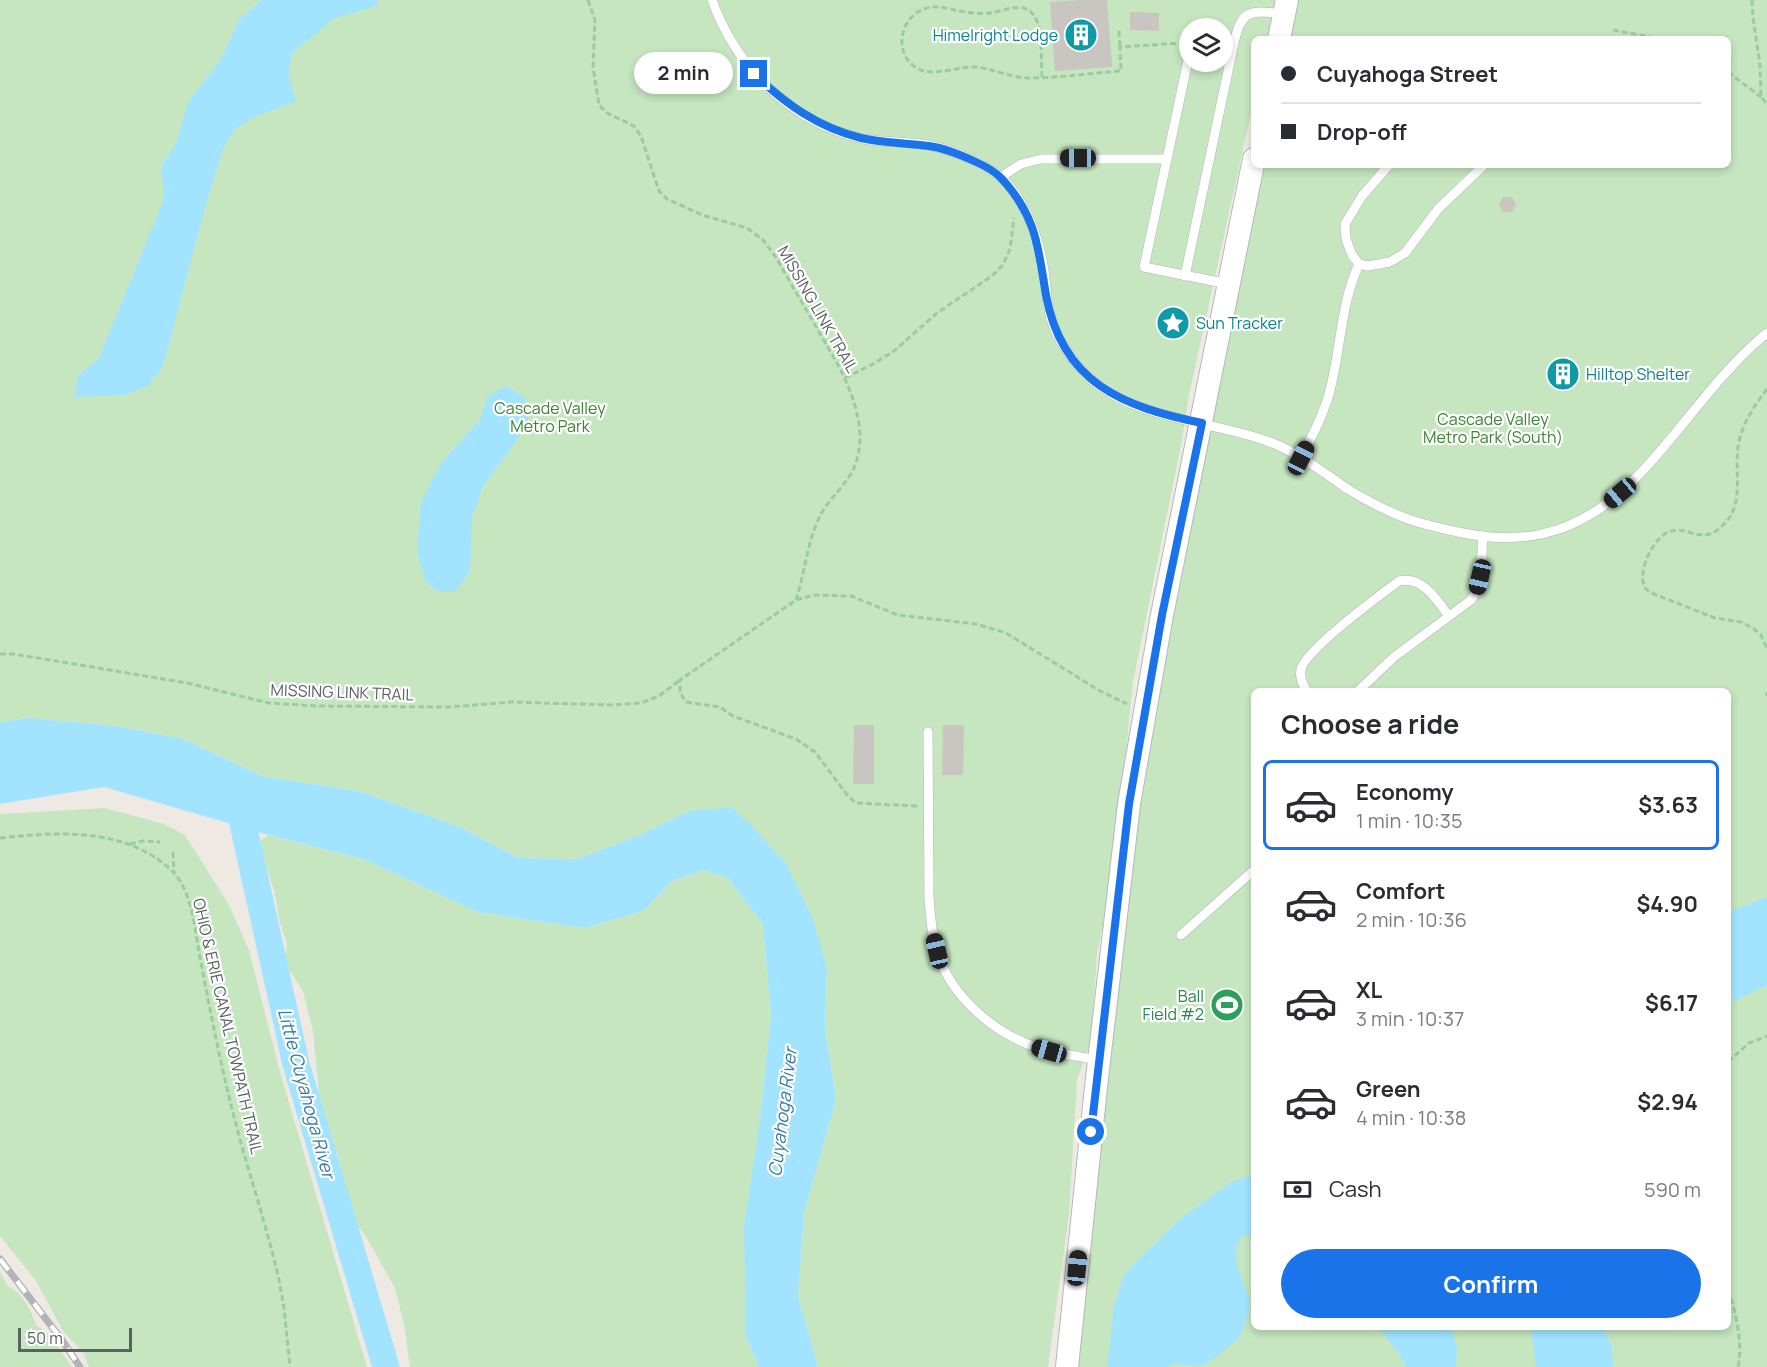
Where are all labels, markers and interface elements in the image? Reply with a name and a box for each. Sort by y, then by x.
building icon: Himelright Lodge [1063,17,1099,53]
map controls [1179,18,1233,72]
button: layers [1179,18,1233,72]
place label: Himelright Lodge [933,24,1058,46]
callout: 2 min [634,53,733,95]
text: 2 min [657,59,710,86]
text: Cuyahoga Street [1317,59,1498,89]
route end [740,60,767,87]
text: Drop-off [1317,117,1407,147]
car [1060,149,1096,167]
street label: MISSING LINK TRAIL [773,241,863,377]
place icon: Sun Tracker [1155,305,1191,341]
place label: Sun Tracker [1196,312,1283,334]
building icon: Hilltop Shelter [1545,356,1581,392]
place label: Hilltop Shelter [1586,363,1690,385]
park label: Cascade Valley Metro Park [494,397,606,437]
park label: Cascade Valley Metro Park (South) [1423,408,1563,448]
car [1285,438,1317,478]
car [1600,475,1640,511]
car [1467,557,1493,597]
street label: MISSING LINK TRAIL [270,679,414,705]
text: Choose a ride [1281,705,1459,742]
text: Economy [1356,777,1454,807]
icon: car [1284,778,1338,832]
text: $3.63 [1638,790,1698,820]
text: 1 min · 10:35 [1356,807,1462,834]
text: Comfort [1356,876,1445,906]
icon: car [1284,877,1338,931]
text: $4.90 [1636,889,1698,919]
street label: OHIO & ERIE CANAL TOWPATH TRAIL [188,896,268,1156]
text: 2 min · 10:36 [1356,906,1467,933]
car [924,931,950,971]
text: XL [1356,975,1382,1005]
icon: car [1284,976,1338,1030]
place label: Ball Field #2 [1143,985,1204,1025]
sports icon: Ball Field #2 [1209,987,1245,1023]
text: $6.17 [1645,988,1698,1018]
text: 3 min · 10:37 [1356,1005,1464,1032]
water label: Little Cuyahoga River [273,1006,342,1183]
car [1029,1037,1069,1065]
water label: Cuyahoga River [762,1044,802,1178]
text: Green [1356,1074,1421,1104]
icon: car [1284,1075,1338,1129]
text: $2.94 [1637,1087,1698,1117]
text: 4 min · 10:38 [1356,1104,1466,1131]
route start [1077,1118,1104,1145]
icon: cash [1281,1173,1314,1206]
text: Cash [1329,1174,1382,1204]
text: 590 m [1644,1176,1701,1203]
car [1066,1249,1088,1287]
button: Confirm [1281,1249,1701,1318]
scale bar [18,1325,132,1352]
text: 50 m [27,1327,63,1349]

